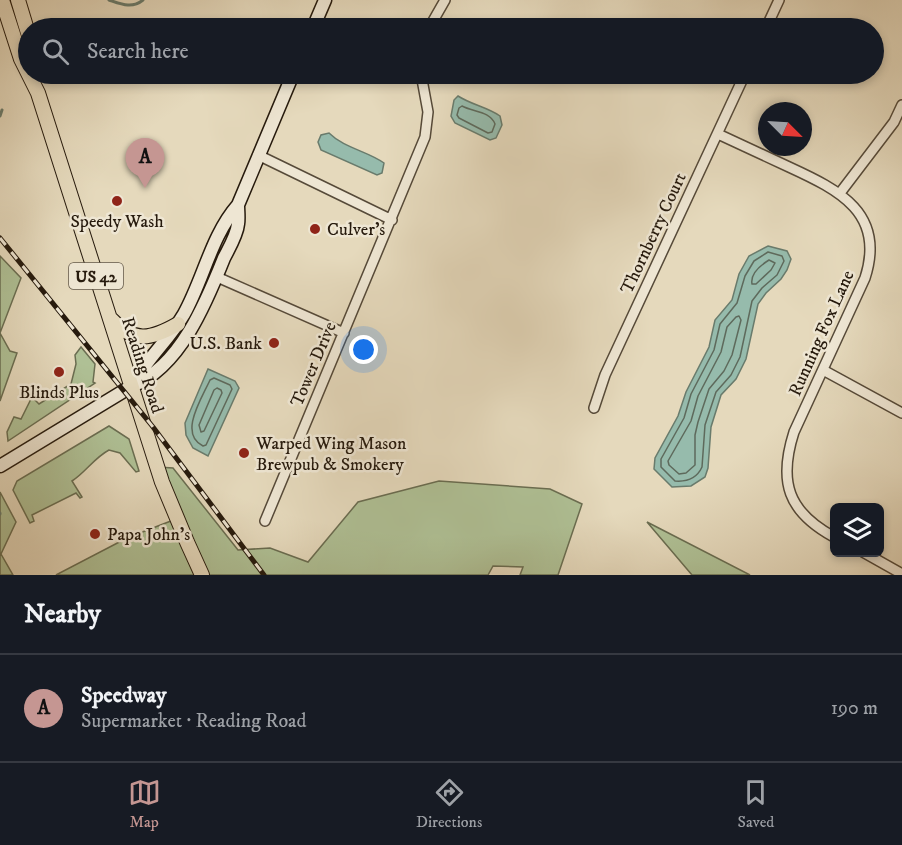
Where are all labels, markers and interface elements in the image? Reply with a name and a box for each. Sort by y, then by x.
search box [18,18,884,84]
icon: search [39,35,72,68]
text: Search here [87,38,189,65]
north arrow [758,102,812,156]
pin: A [126,138,164,188]
street label: Thornberry Court [616,169,692,298]
marker: Speedy Wash [110,194,124,208]
place label: Speedy Wash [70,211,164,233]
place label: Culver's [327,219,385,241]
marker: Culver's [308,222,322,236]
road number: US 42 [69,263,123,289]
street label: Running Fox Lane [784,267,860,400]
street label: Reading Road [116,314,168,416]
street label: Tower Drive [286,319,342,410]
place label: U.S. Bank [189,333,262,355]
your location [349,335,378,364]
marker: U.S. Bank [267,336,281,350]
marker: Blinds Plus [52,365,66,379]
place label: Blinds Plus [19,382,99,404]
place label: Warped Wing Mason Brewpub & Smokery [255,433,407,476]
marker: Warped Wing Mason Brewpub & Smokery [237,446,251,460]
map controls [830,503,884,557]
button: layers [830,503,884,557]
place label: Papa John's [107,524,190,546]
marker: Papa John's [88,527,102,541]
text: Nearby [24,598,101,631]
text: Speedway [81,682,166,709]
text: A [37,696,50,721]
text: 190 m [831,696,878,721]
text: Supermarket · Reading Road [81,709,307,734]
tab: Map [128,776,161,832]
tab: Directions [416,776,482,832]
tab: Saved [738,776,774,832]

